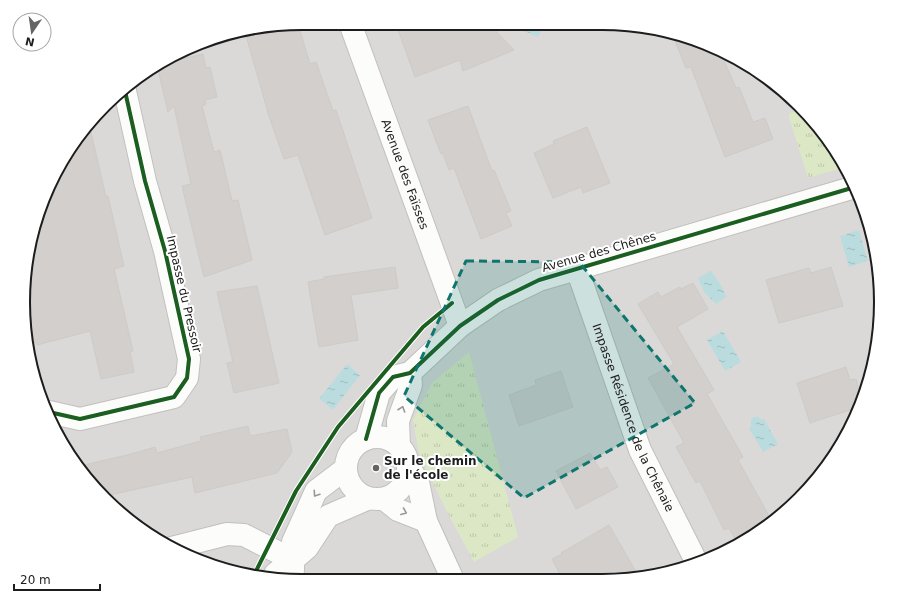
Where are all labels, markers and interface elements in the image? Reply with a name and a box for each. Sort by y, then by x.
north arrow [12,12,52,52]
text: N [24,34,36,49]
street label: Avenue des Faïsses [379,117,431,231]
street label: Avenue des Chênes [540,229,658,275]
street label: Impasse du Pressoir [164,234,204,354]
street label: Impasse Résidence de la Chênaie [590,322,677,514]
one-way arrow [397,406,406,413]
place label: Sur le chemin de l'école [384,454,477,482]
marker: Sur le chemin de l'école [371,463,381,473]
one-way arrow [313,490,321,497]
one-way arrow [400,508,407,516]
scale bar [14,566,100,592]
text: 20 m [20,573,51,587]

